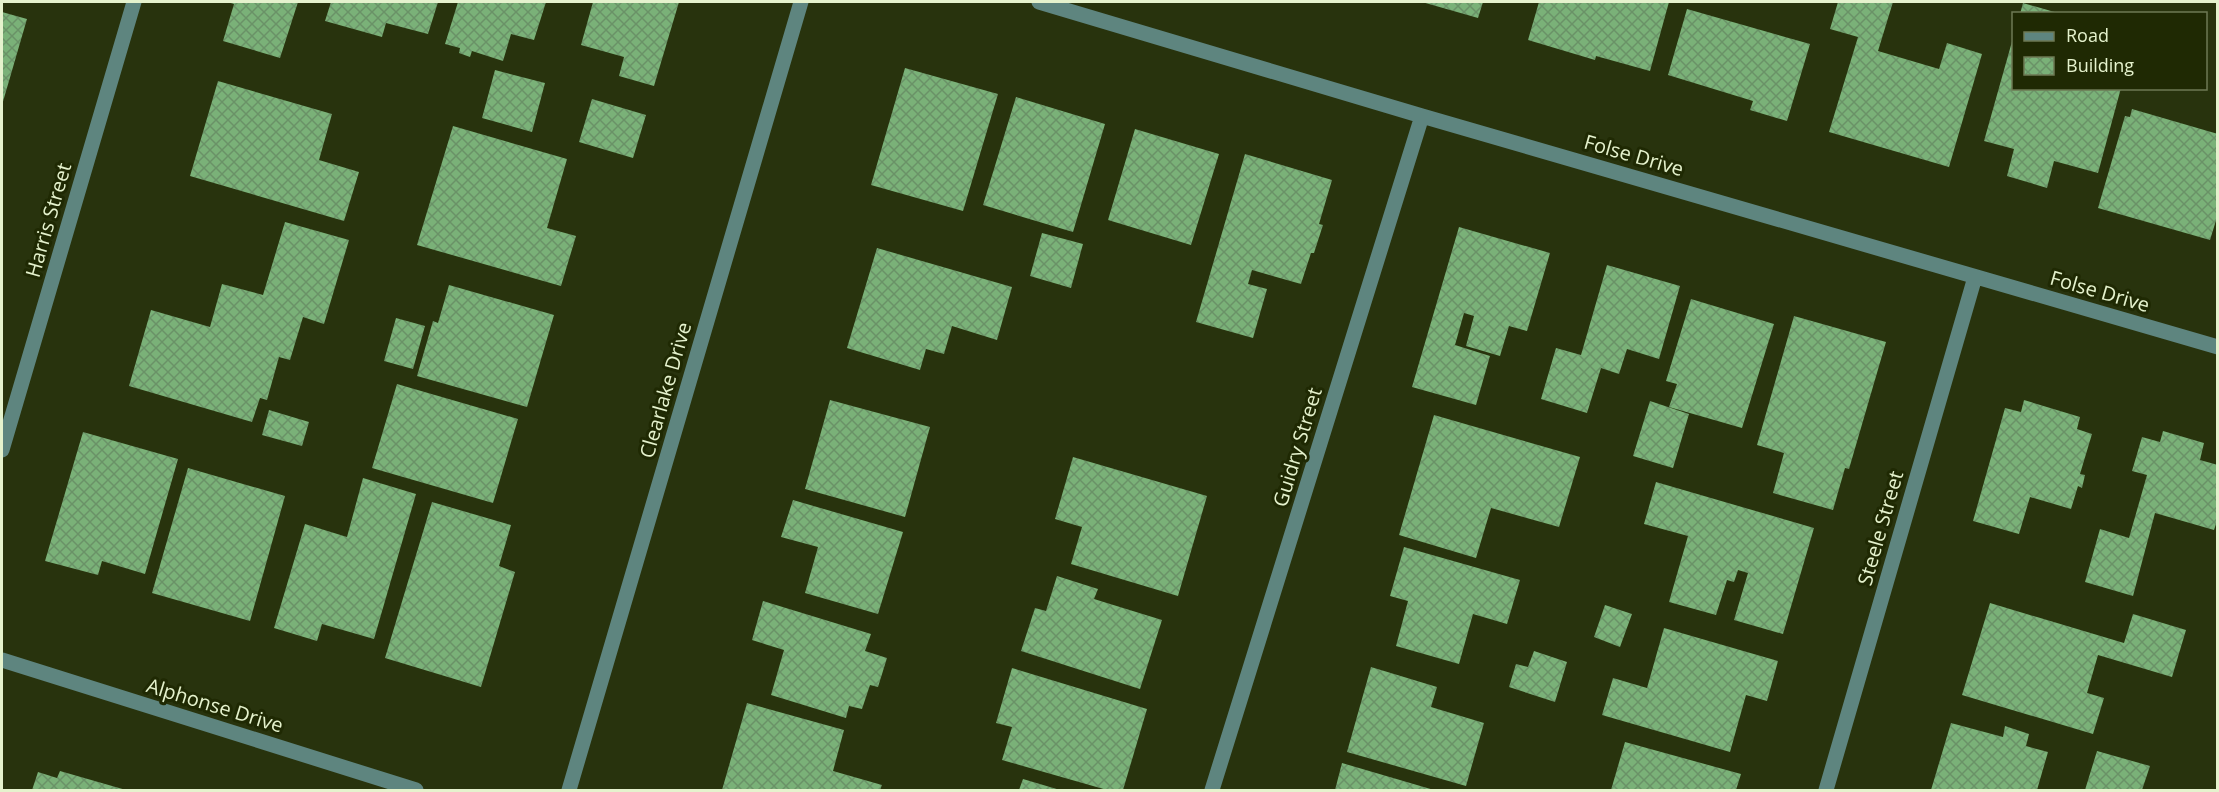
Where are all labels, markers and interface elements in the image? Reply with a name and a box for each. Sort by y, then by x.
legend [2012,12,2207,90]
text: Road [2066,23,2109,47]
text: Building [2066,53,2134,77]
street label: Folse Drive [1581,128,1687,182]
street label: Harris Street [19,160,77,280]
street label: Folse Drive [2047,264,2153,318]
street label: Clearlake Drive [633,319,697,461]
street label: Guidry Street [1266,384,1328,510]
street label: Steele Street [1851,468,1909,588]
street label: Alphonse Drive [143,671,287,739]

